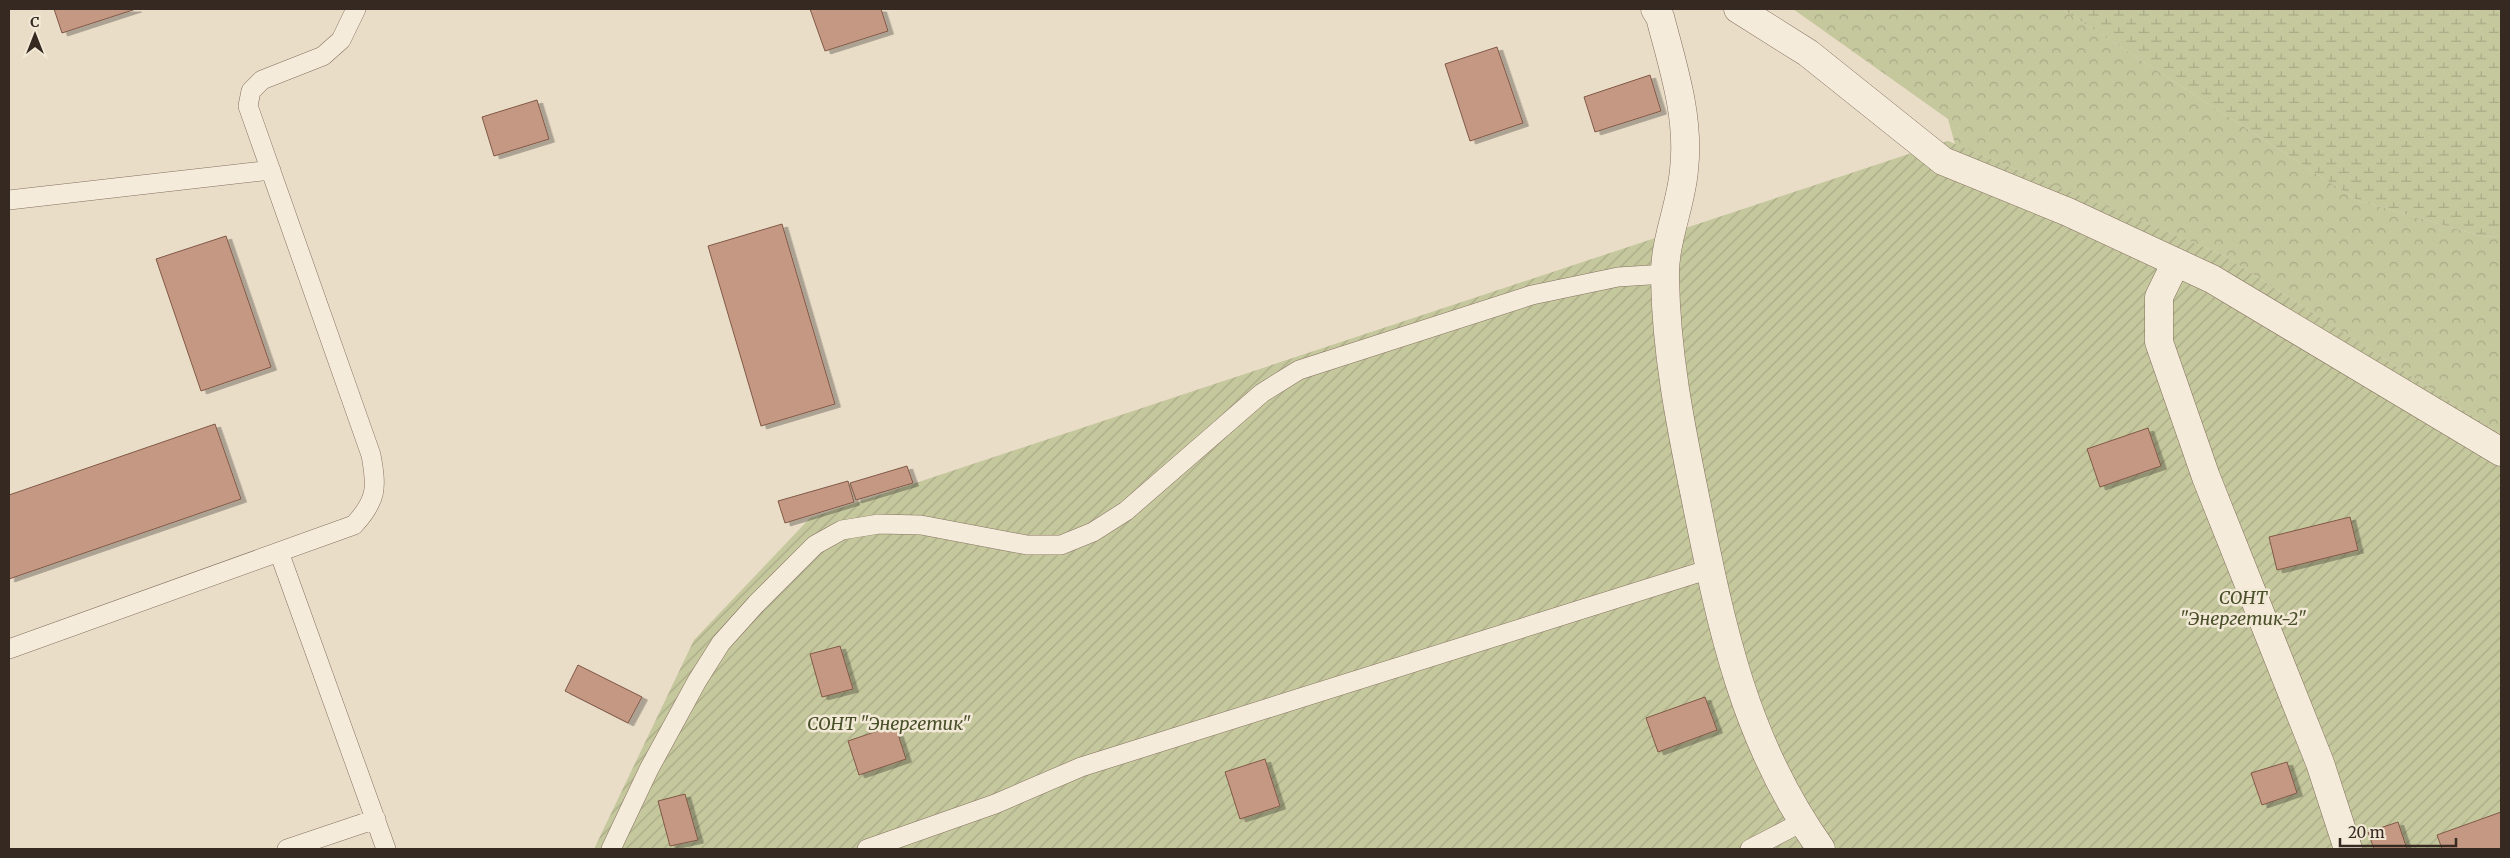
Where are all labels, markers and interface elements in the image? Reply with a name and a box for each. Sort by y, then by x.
north arrow [10,10,60,60]
text: С [30,13,40,31]
park label: СОНТ "Энергетик-2" [2180,586,2306,630]
park label: СОНТ "Энергетик" [807,712,971,735]
scale bar [2340,816,2456,848]
text: 20 m [2348,823,2385,842]

